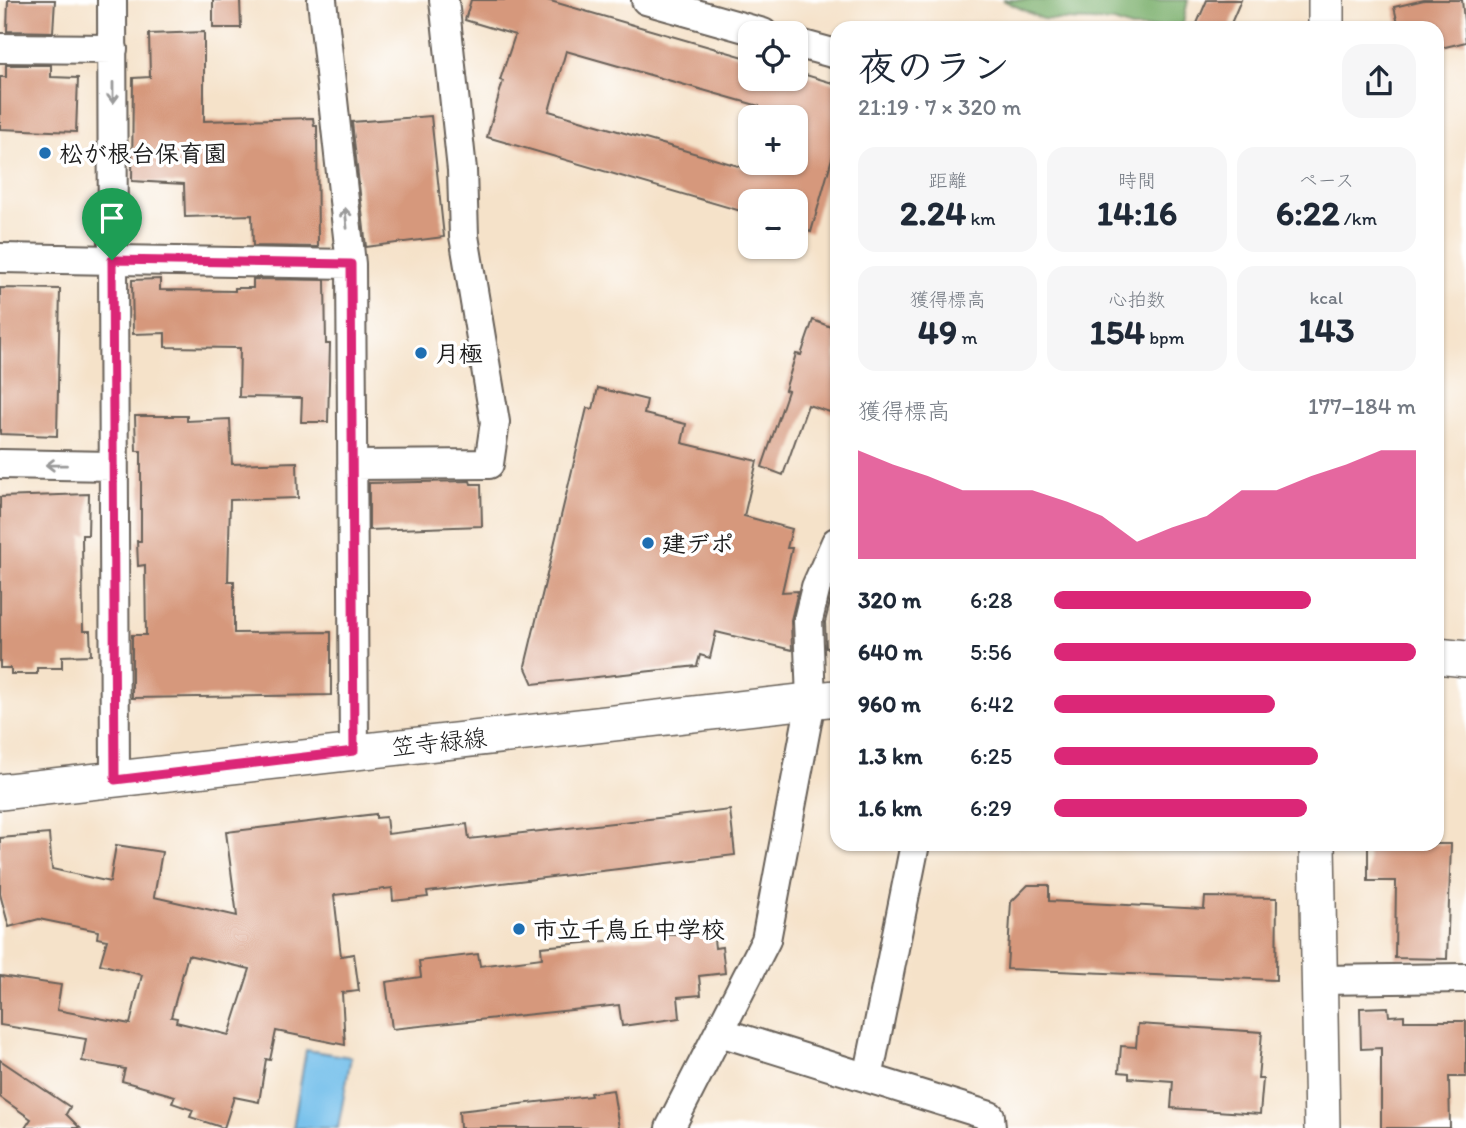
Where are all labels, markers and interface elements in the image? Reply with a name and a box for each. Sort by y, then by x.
map controls [738,21,808,259]
button: locate [738,21,808,91]
text: 夜のラン [858,44,1010,90]
button: share [1342,44,1416,118]
one-way arrow [106,81,119,104]
text: 21:19 · 7 × 320 m [858,93,1021,121]
button: + [738,105,808,175]
place label: 松が根台保育園 [59,139,227,168]
marker: 松が根台保育園 [37,145,53,161]
text: 距離 [929,169,967,192]
text: 時間 [1118,169,1156,192]
text: ペース [1298,169,1354,192]
pin [82,188,142,260]
button: − [738,189,808,259]
text: 2.24 [900,192,966,234]
text: 14:16 [1097,192,1177,234]
text: 6:22 [1276,192,1340,234]
icon: arrive [93,199,131,237]
one-way arrow [340,207,353,230]
text: km [966,207,996,230]
text: /km [1340,207,1377,230]
text: kcal [1309,286,1343,309]
text: 獲得標高 [910,288,986,311]
text: 心拍数 [1108,288,1166,311]
text: 143 [1298,309,1355,351]
text: 49 [918,311,957,353]
text: 154 [1089,311,1145,353]
text: m [957,326,977,349]
text: bpm [1145,326,1185,349]
place label: 月極 [435,339,483,368]
marker: 月極 [413,345,429,361]
text: 177–184 m [1308,392,1416,420]
text: 獲得標高 [858,397,950,425]
one-way arrow [45,458,68,472]
place label: 建デポ [662,529,734,558]
marker: 建デポ [640,535,656,551]
text: 320 m [858,586,921,614]
text: 6:28 [970,586,1013,614]
text: 640 m [858,638,923,666]
text: 5:56 [970,638,1012,666]
text: 960 m [858,690,921,718]
text: 6:42 [970,690,1014,718]
street label: 笠寺緑線 [390,723,488,761]
text: 1.3 km [858,742,922,770]
text: 6:25 [970,742,1012,770]
text: 1.6 km [858,794,922,822]
text: 6:29 [970,794,1012,822]
place label: 市立千鳥丘中学校 [533,915,725,944]
marker: 市立千鳥丘中学校 [511,921,527,937]

